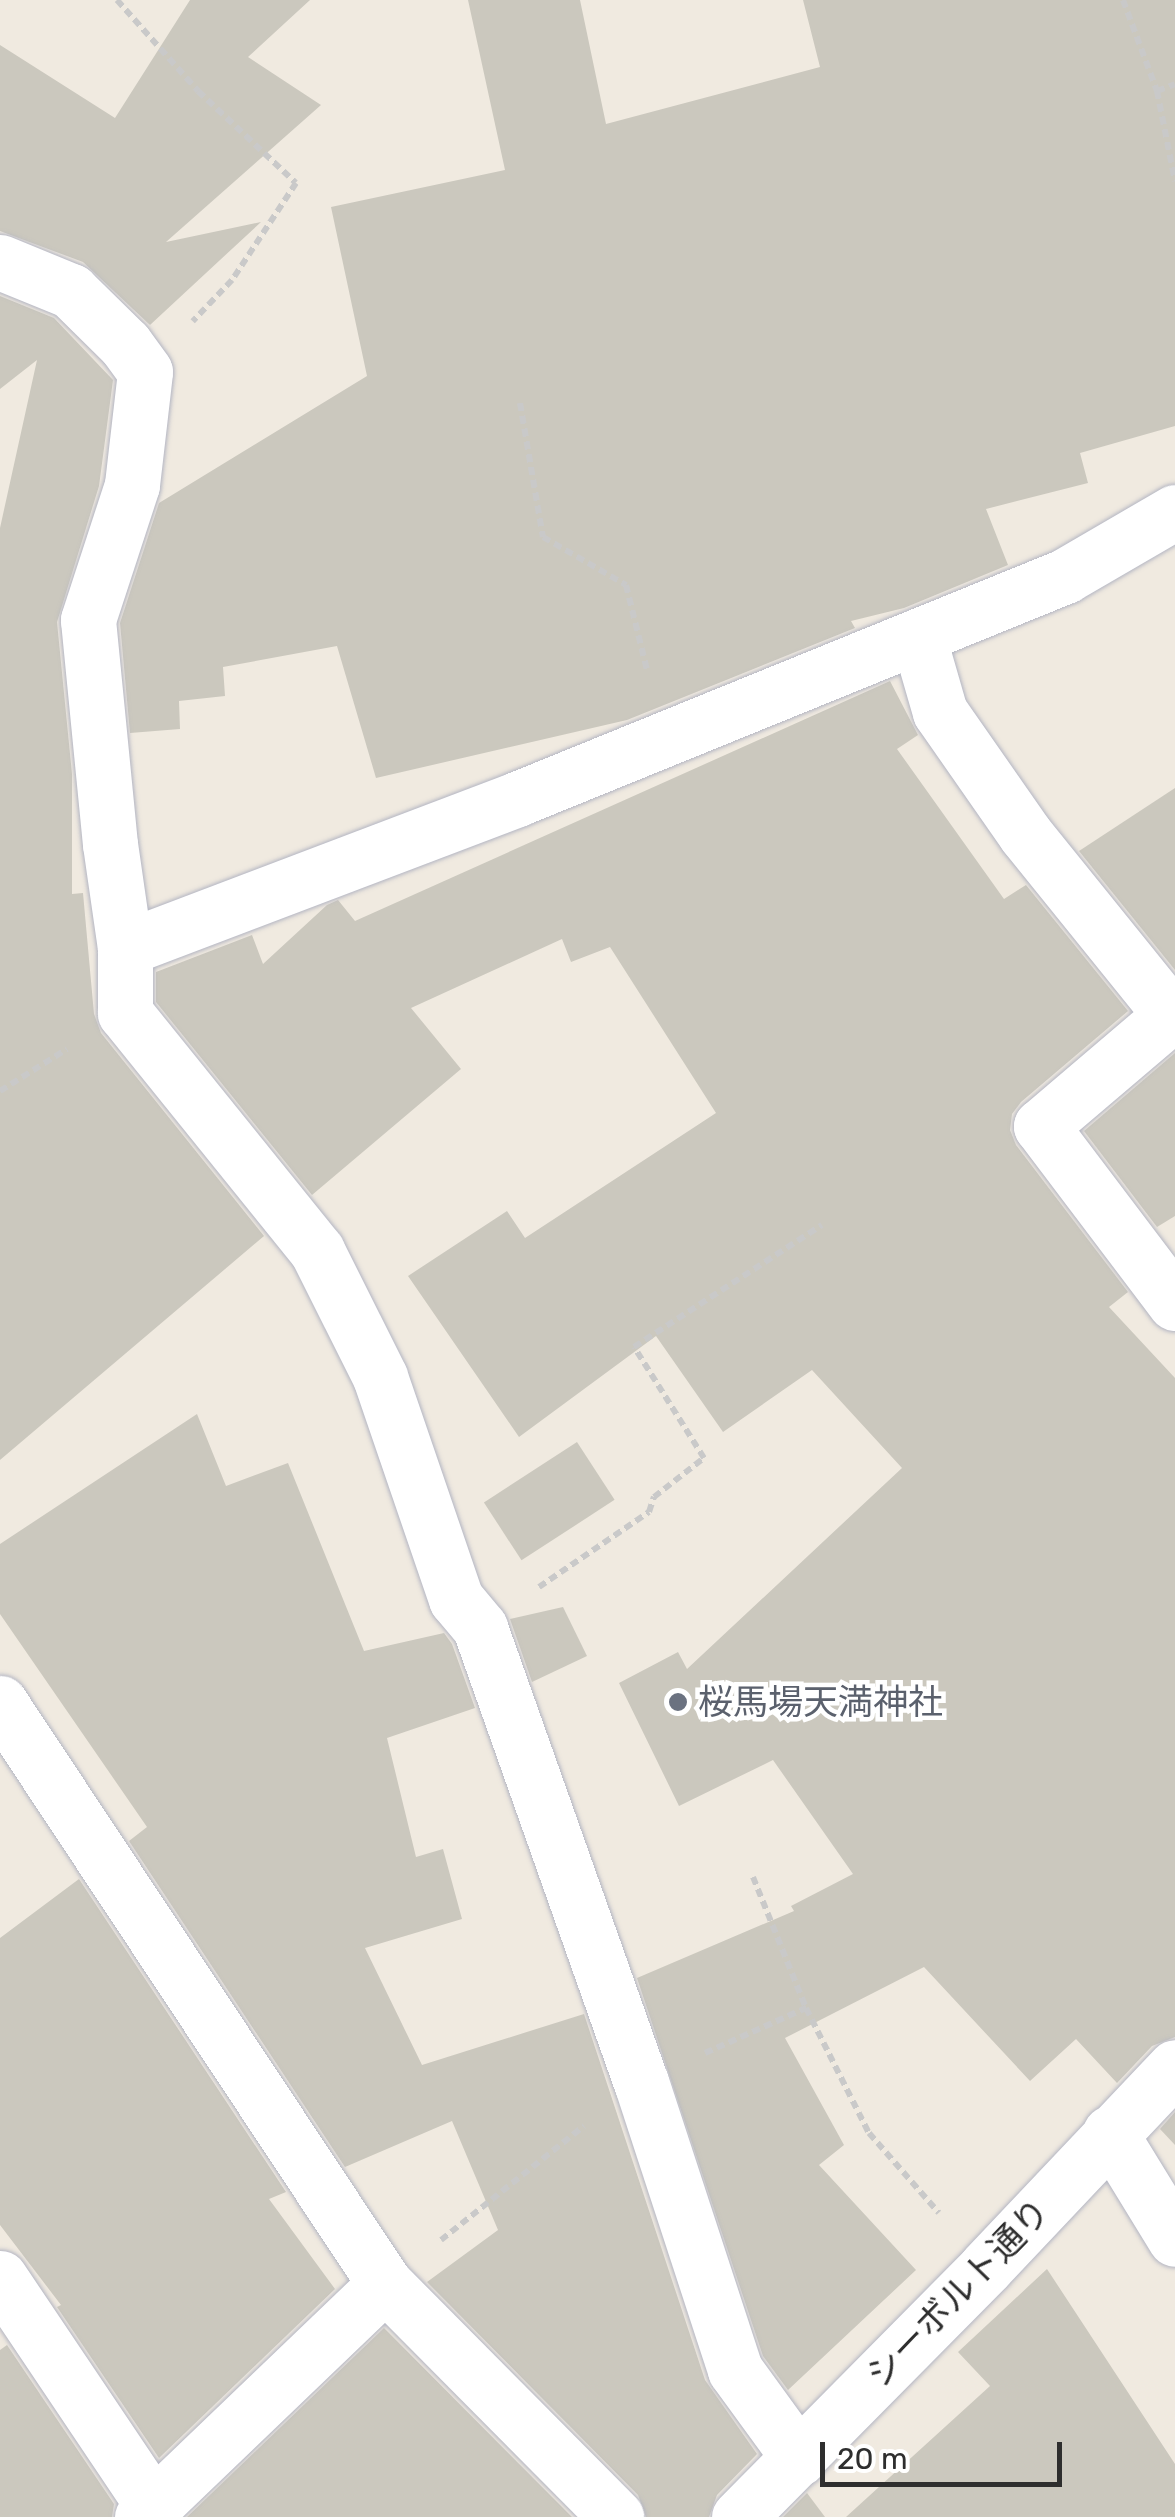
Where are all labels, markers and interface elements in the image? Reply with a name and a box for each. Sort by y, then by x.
place label: 桜馬場天満神社 [698,1681,943,1723]
marker: 桜馬場天満神社 [667,1691,689,1713]
street label: シーボルト通り [858,2190,1058,2396]
scale bar [825,2422,1068,2484]
text: 20 m [837,2441,908,2477]

